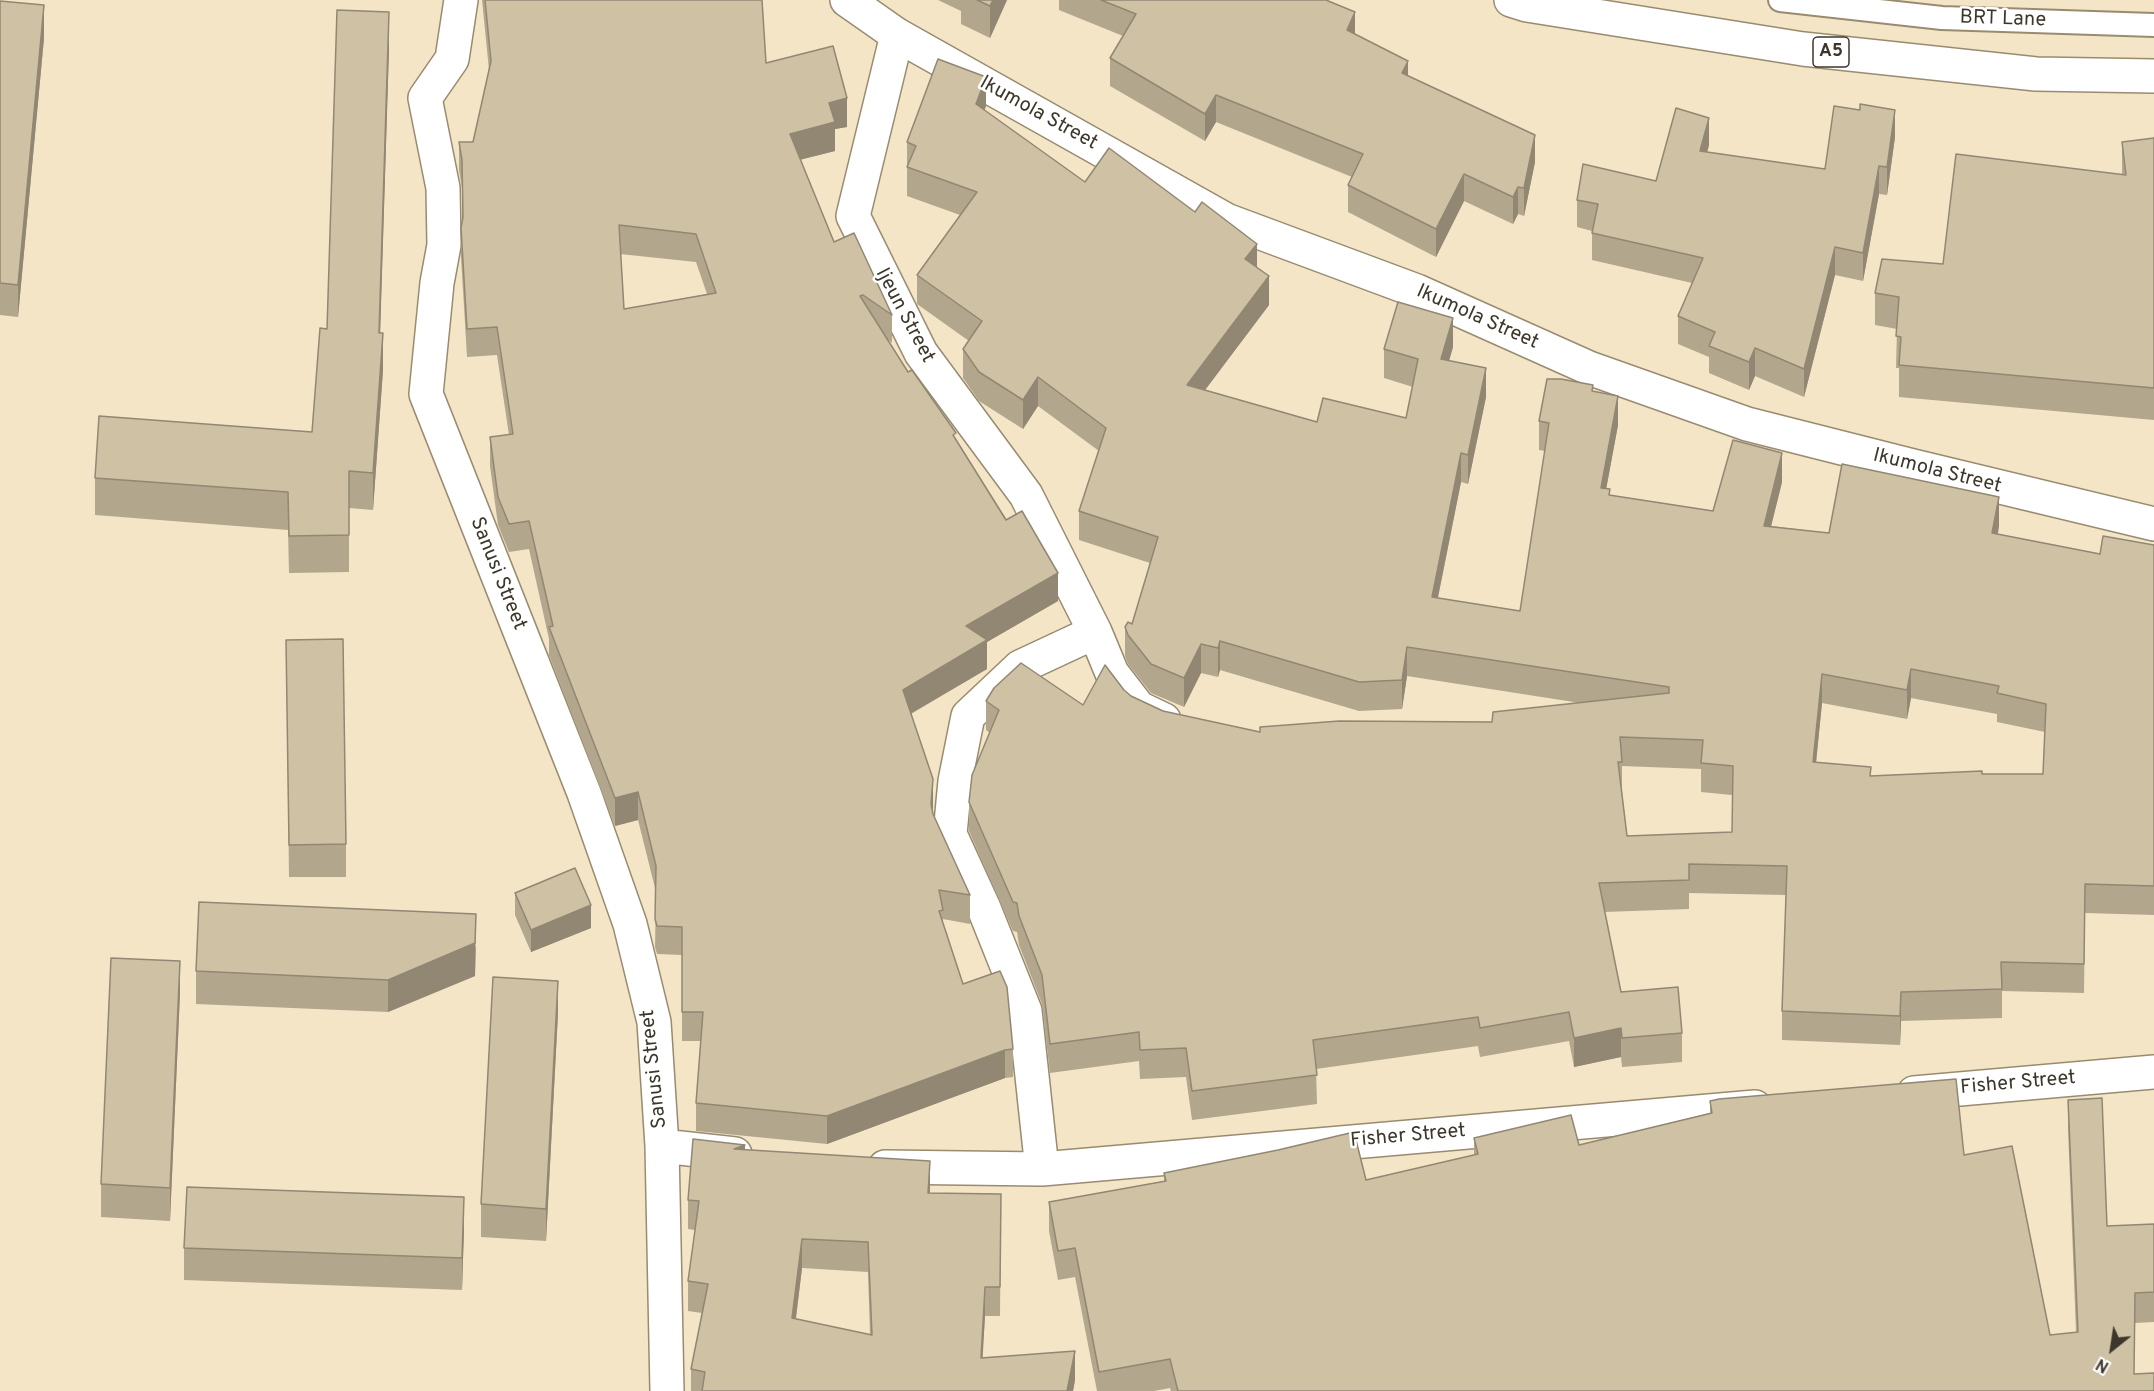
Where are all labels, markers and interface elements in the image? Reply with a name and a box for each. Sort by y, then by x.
street label: BRT Lane [1959,6,2047,34]
road number: A5 [1813,37,1849,67]
street label: Ikumola Street [975,72,1101,156]
street label: Ijeun Street [869,264,939,368]
street label: Ikumola Street [1412,280,1542,356]
street label: Ikumola Street [1870,444,2004,500]
street label: Sanusi Street [463,514,531,634]
street label: Sanusi Street [637,1008,673,1130]
street label: Fisher Street [1959,1067,2077,1101]
street label: Fisher Street [1349,1120,1467,1154]
north arrow [2082,1319,2142,1379]
text: N [2093,1353,2113,1376]

